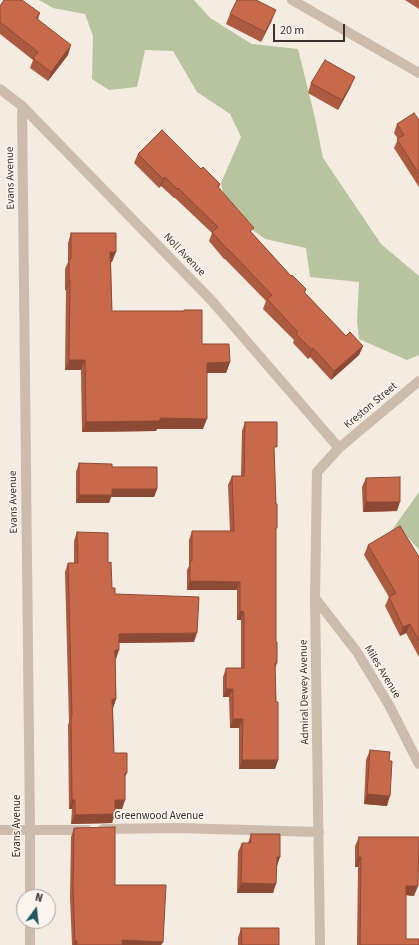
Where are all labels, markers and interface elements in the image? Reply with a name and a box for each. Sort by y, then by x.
scale bar [275,16,347,42]
text: 20 m [280,22,304,39]
street label: Evans Avenue [4,146,18,210]
street label: Noll Avenue [160,231,208,279]
street label: Kreston Street [342,380,400,432]
street label: Evans Avenue [7,470,21,534]
street label: Admiral Dewey Avenue [297,639,313,745]
street label: Miles Avenue [361,643,403,701]
street label: Evans Avenue [11,795,25,857]
street label: Greenwood Avenue [114,810,204,824]
north arrow [16,889,56,929]
text: N [33,890,44,906]

